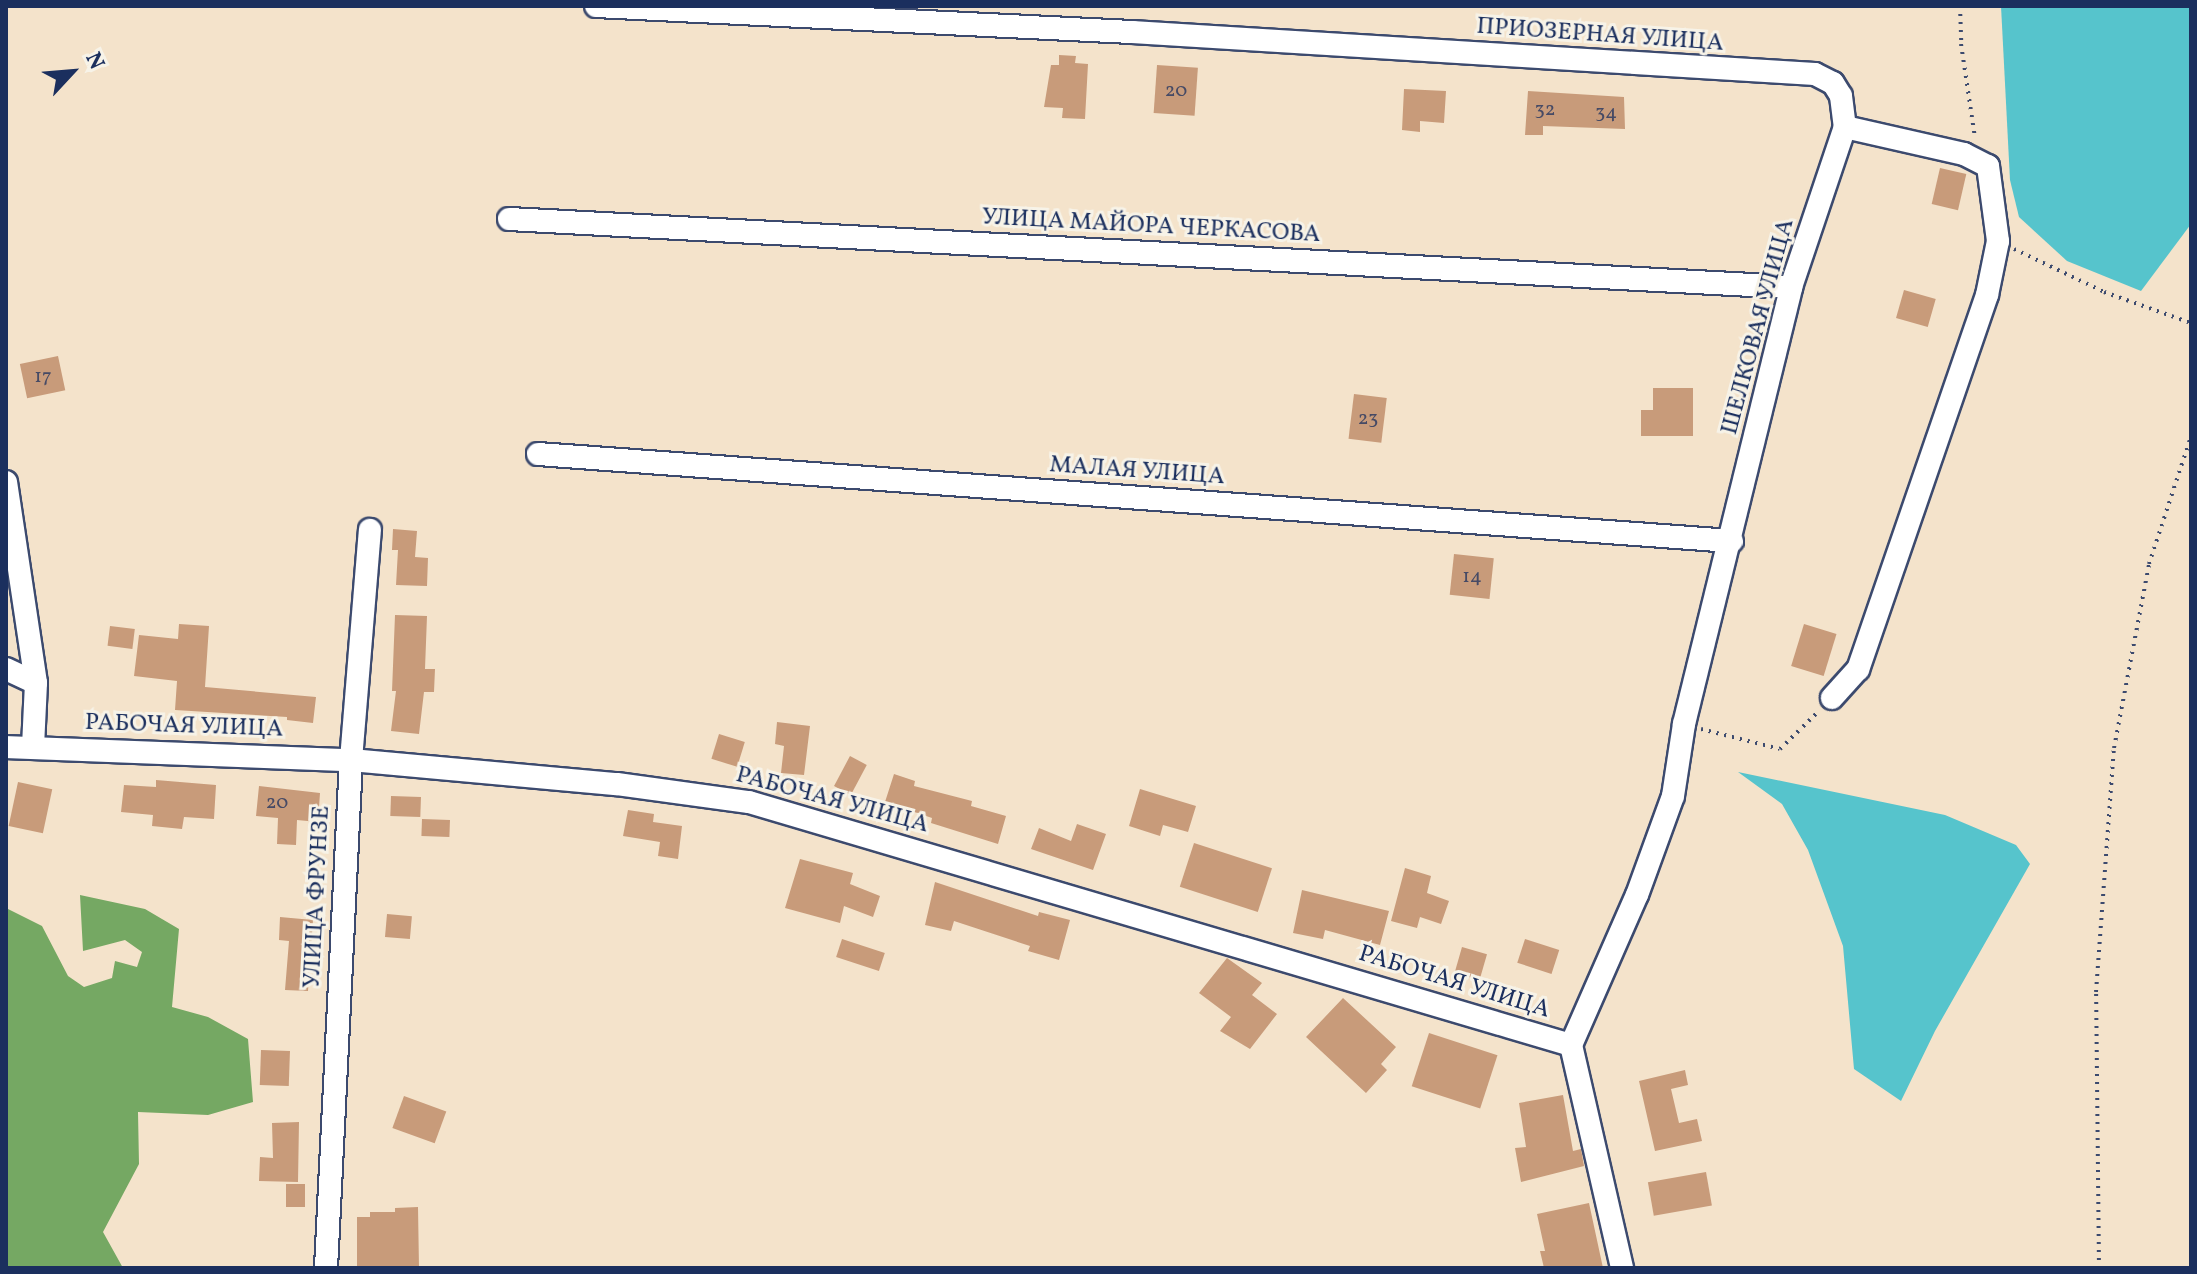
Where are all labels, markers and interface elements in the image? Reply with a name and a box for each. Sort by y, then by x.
street label: ПРИОЗЕРНАЯ УЛИЦА [1475,13,1725,59]
north arrow [32,32,112,112]
text: N [77,47,111,75]
house number: 20 [1165,79,1187,103]
house number: 32 [1535,98,1555,122]
house number: 34 [1595,101,1617,125]
street label: УЛИЦА МАЙОРА ЧЕРКАСОВА [981,204,1321,250]
street label: ШЕЛКОВАЯ УЛИЦА [1716,216,1802,438]
house number: 17 [34,365,52,389]
house number: 23 [1358,407,1378,431]
street label: МАЛАЯ УЛИЦА [1048,452,1226,492]
house number: 14 [1462,565,1482,589]
street label: РАБОЧАЯ УЛИЦА [84,709,284,745]
street label: РАБОЧАЯ УЛИЦА [732,761,932,841]
house number: 20 [266,791,288,815]
street label: УЛИЦА ФРУНЗЕ [299,805,337,989]
street label: РАБОЧАЯ УЛИЦА [1355,940,1553,1026]

